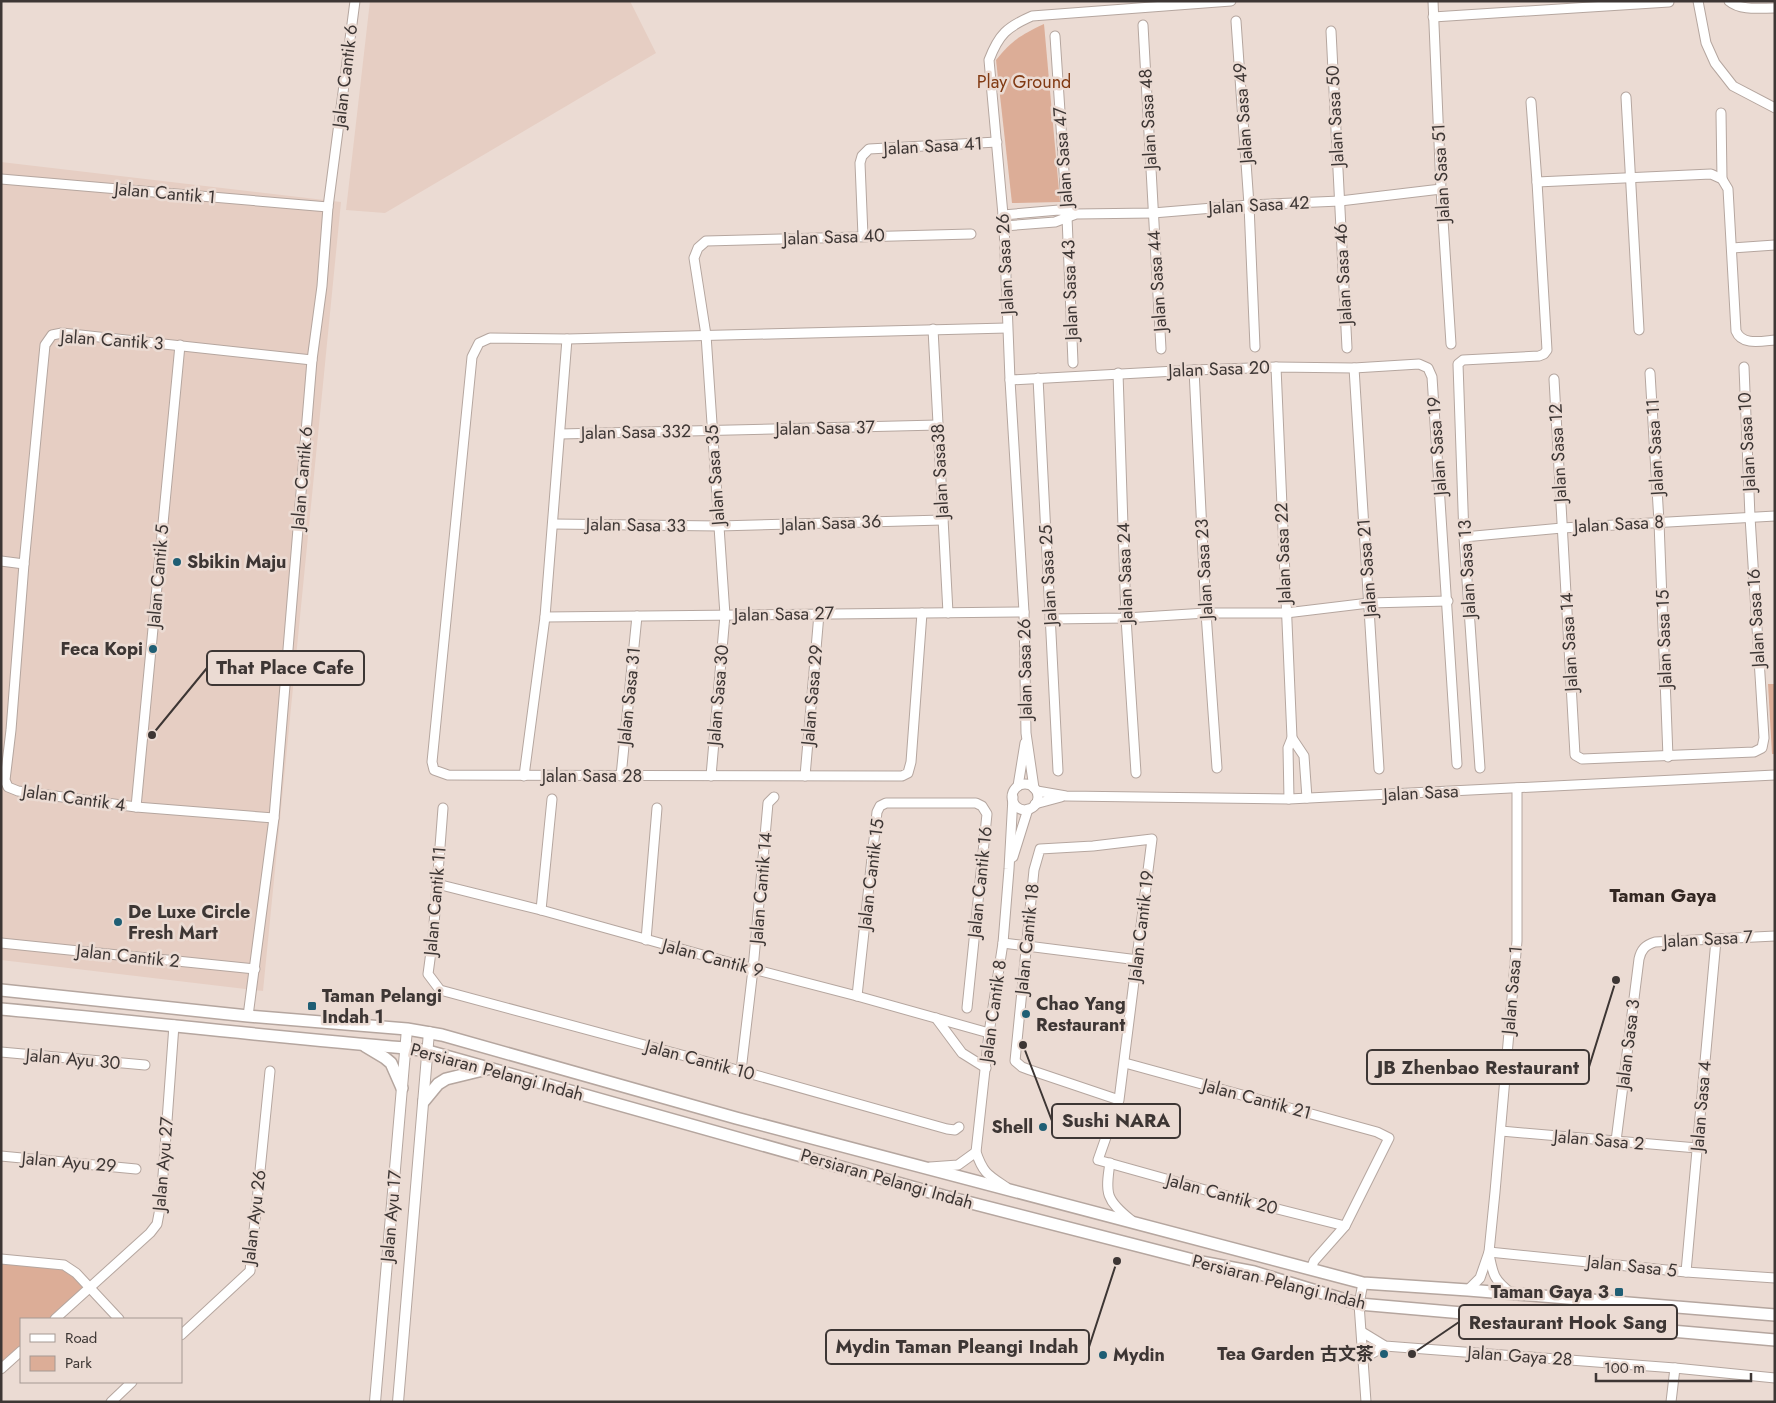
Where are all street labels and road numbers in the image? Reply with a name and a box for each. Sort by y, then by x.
street label: Jalan Cantik 6 [326,23,364,131]
street label: Jalan Sasa 49 [1226,62,1260,166]
street label: Jalan Sasa 50 [1319,64,1351,169]
street label: Jalan Sasa 48 [1132,68,1164,172]
street label: Jalan Sasa 47 [1046,105,1080,210]
street label: Jalan Sasa 51 [1425,123,1457,225]
street label: Jalan Sasa 41 [881,130,983,162]
street label: Jalan Cantik 1 [111,175,217,210]
street label: Jalan Sasa 42 [1206,189,1310,221]
street label: Jalan Sasa 26 [989,213,1021,317]
street label: Jalan Sasa 40 [781,222,885,252]
street label: Jalan Sasa 46 [1327,223,1359,327]
street label: Jalan Sasa 44 [1140,229,1174,335]
street label: Jalan Sasa 43 [1055,239,1085,343]
street label: Jalan Cantik 3 [58,323,165,357]
street label: Jalan Sasa 20 [1166,354,1270,384]
street label: Jalan Sasa 10 [1731,392,1763,494]
street label: Jalan Sasa 19 [1421,396,1454,498]
street label: Jalan Sasa 11 [1639,398,1671,498]
street label: Jalan Sasa 12 [1542,403,1574,505]
street label: Jalan Sasa 37 [773,414,876,442]
street label: Jalan Sasa 332 [579,418,691,446]
street label: Jalan Sasa38 [925,423,956,521]
street label: Jalan Sasa 35 [699,424,732,528]
street label: Jalan Cantik 6 [284,425,319,533]
street label: Jalan Sasa 22 [1268,502,1298,606]
street label: Jalan Sasa 36 [778,508,882,538]
street label: Jalan Sasa 8 [1571,509,1665,539]
street label: Jalan Sasa 33 [584,511,686,539]
street label: Jalan Sasa 23 [1188,518,1220,622]
street label: Jalan Sasa 21 [1351,518,1384,620]
street label: Jalan Sasa 13 [1451,519,1483,621]
street label: Jalan Sasa 24 [1110,522,1140,626]
street label: Jalan Cantik 5 [140,523,175,631]
street label: Jalan Sasa 25 [1032,524,1064,628]
street label: Jalan Sasa 16 [1740,568,1772,670]
street label: Jalan Sasa 15 [1649,589,1679,691]
street label: Jalan Sasa 14 [1553,592,1585,694]
street label: Jalan Sasa 27 [732,600,835,628]
street label: Jalan Sasa 26 [1011,618,1039,722]
street label: Jalan Sasa 30 [700,643,735,748]
street label: Jalan Sasa 29 [794,644,829,748]
street label: Jalan Sasa 31 [611,646,647,748]
street label: Jalan Sasa 28 [540,763,642,789]
street label: Jalan Cantik 4 [19,778,127,818]
street label: Jalan Sasa [1381,778,1459,808]
street label: Jalan Cantik 15 [851,817,891,933]
street label: Jalan Cantik 16 [961,825,999,941]
street label: Jalan Cantik 14 [743,831,779,947]
street label: Jalan Cantik 11 [417,845,453,959]
street label: Jalan Cantik 19 [1121,869,1161,985]
street label: Jalan Cantik 18 [1008,882,1046,998]
street label: Jalan Sasa 7 [1660,924,1754,954]
street label: Jalan Cantik 9 [658,931,766,984]
street label: Jalan Cantik 2 [73,937,181,974]
street label: Jalan Sasa 1 [1495,945,1529,1037]
street label: Jalan Cantik 8 [973,958,1013,1066]
street label: Jalan Sasa 3 [1609,997,1646,1092]
street label: Jalan Cantik 10 [640,1032,758,1087]
street label: Persiaran Pelangi Indah [407,1036,587,1108]
street label: Jalan Ayu 30 [23,1042,122,1076]
street label: Jalan Sasa 4 [1684,1060,1718,1154]
street label: Jalan Cantik 21 [1198,1071,1314,1126]
street label: Jalan Ayu 27 [146,1115,180,1214]
street label: Jalan Sasa 2 [1551,1123,1645,1157]
street label: Persiaran Pelangi Indah [798,1142,976,1216]
street label: Jalan Ayu 29 [19,1145,117,1179]
street label: Jalan Cantik 20 [1161,1166,1281,1221]
street label: Jalan Ayu 26 [235,1168,273,1268]
street label: Jalan Ayu 17 [374,1169,408,1265]
street label: Persiaran Pelangi Indah [1189,1248,1369,1316]
street label: Jalan Sasa 5 [1584,1248,1678,1284]
street label: Jalan Gaya 28 [1465,1339,1573,1373]

